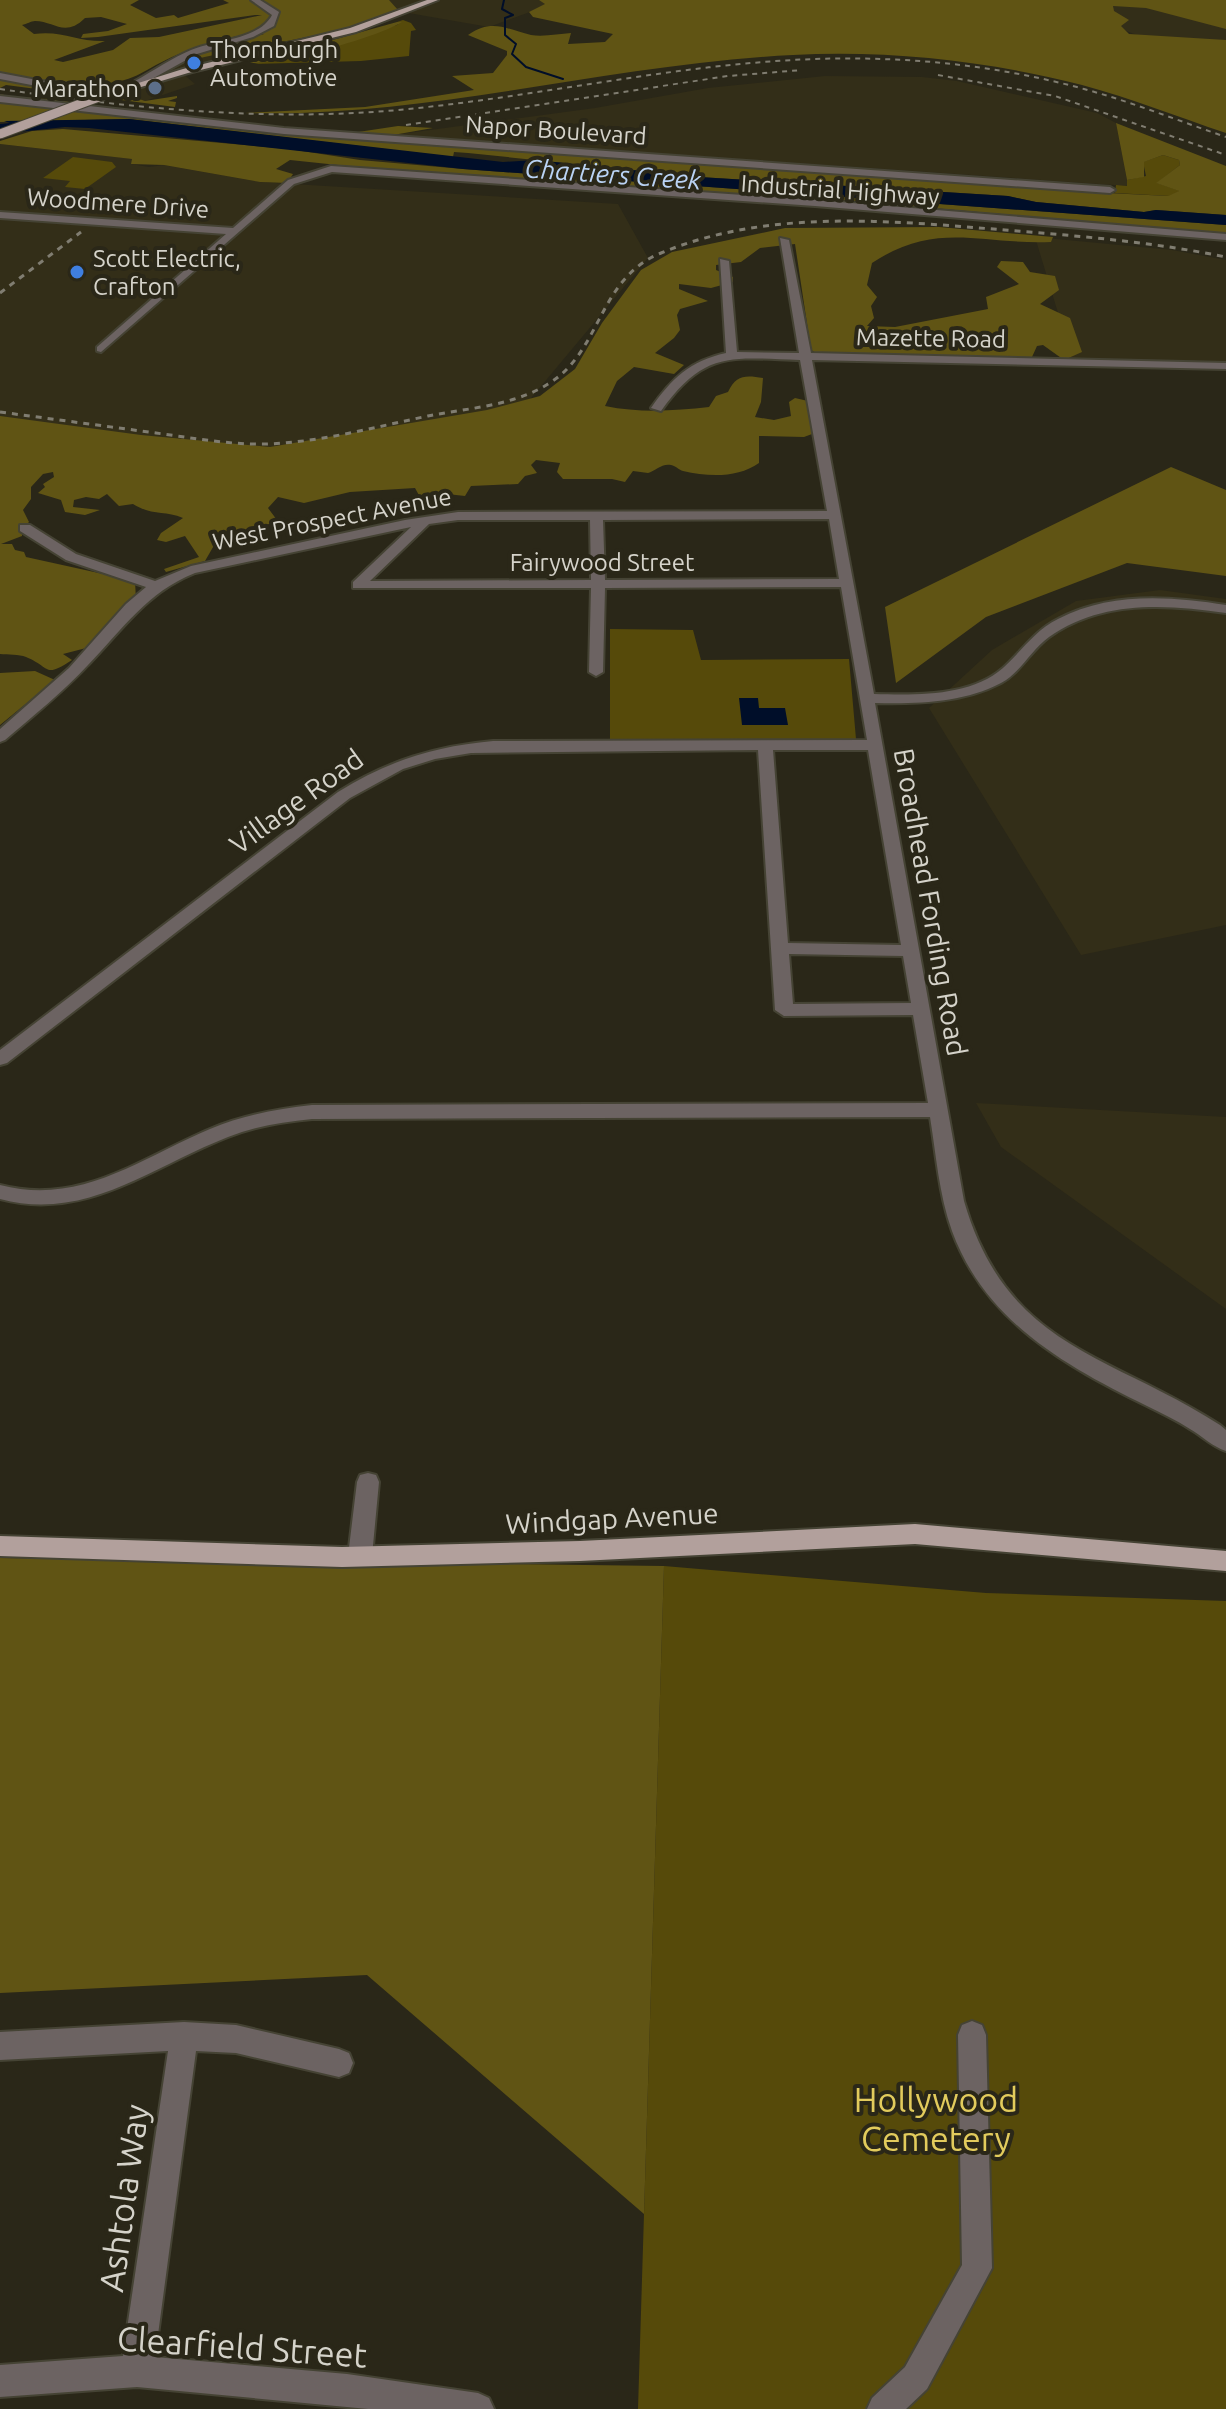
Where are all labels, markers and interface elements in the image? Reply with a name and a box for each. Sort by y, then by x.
place label: Thornburgh Automotive [210,36,338,91]
marker: Thornburgh Automotive [185,54,203,72]
place label: Marathon [34,75,139,102]
marker: Marathon [146,79,164,97]
street label: Napor Boulevard [464,110,648,150]
water label: Chartiers Creek [524,153,703,195]
street label: Industrial Highway [740,170,941,210]
street label: Woodmere Drive [26,183,210,223]
place label: Scott Electric, Crafton [93,245,241,300]
marker: Scott Electric, Crafton [68,263,86,281]
street label: Mazette Road [856,323,1006,353]
street label: West Prospect Avenue [210,483,454,555]
street label: Fairywood Street [510,549,695,576]
street label: Village Road [223,742,369,860]
street label: Broadhead Fording Road [889,746,973,1058]
street label: Windgap Avenue [505,1497,719,1539]
park label: Hollywood Cemetery [854,2080,1018,2157]
street label: Ashtola Way [91,2102,155,2294]
street label: Clearfield Street [116,2318,368,2374]

